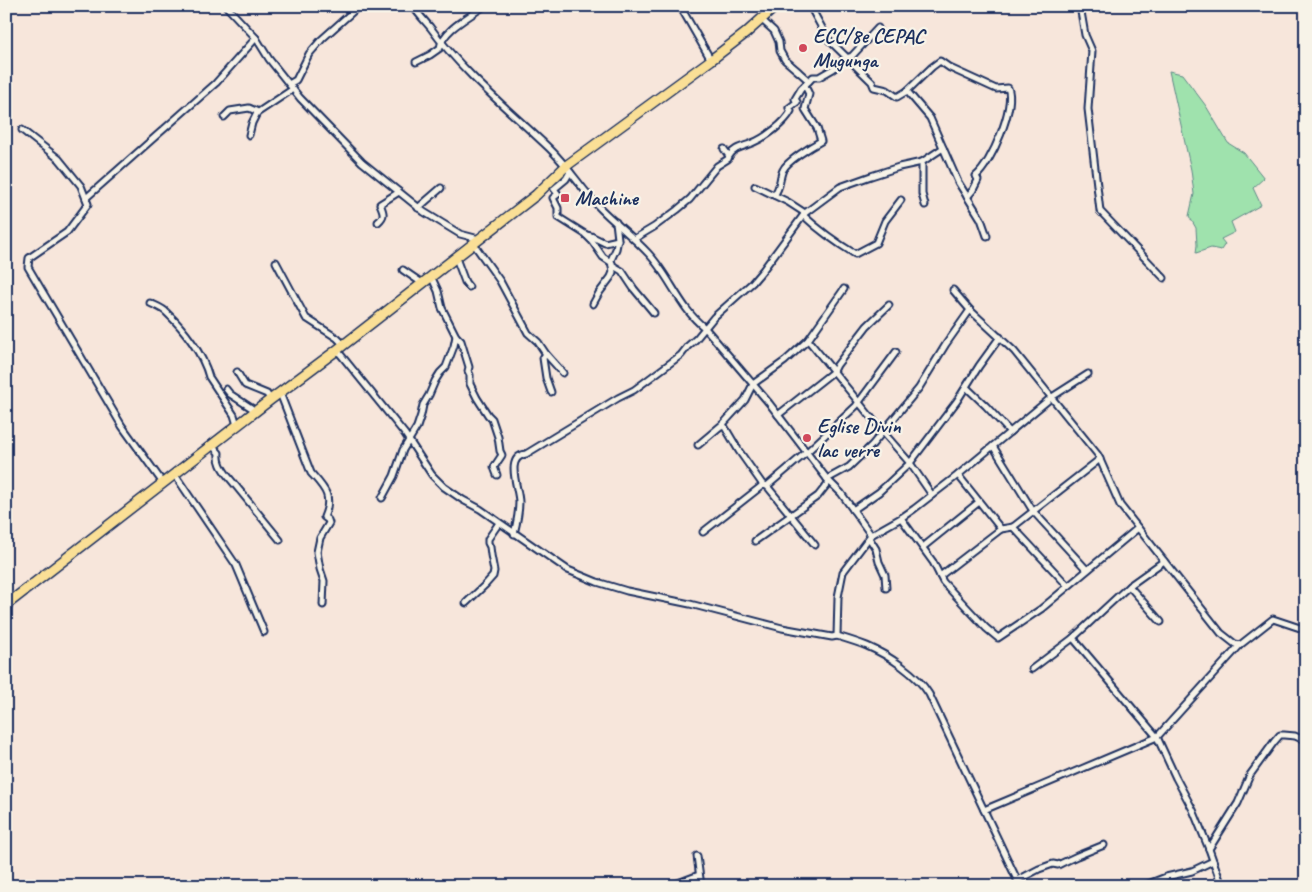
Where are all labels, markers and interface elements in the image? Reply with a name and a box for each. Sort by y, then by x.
place label: ECC/8e CEPAC Mugunga [813,23,927,73]
marker: ECC/8e CEPAC Mugunga [797,42,809,54]
place label: Machine [575,185,640,211]
marker: Machine [559,192,571,204]
place label: Eglise Divin lac verre [817,413,901,463]
marker: Eglise Divin lac verre [801,432,813,444]

